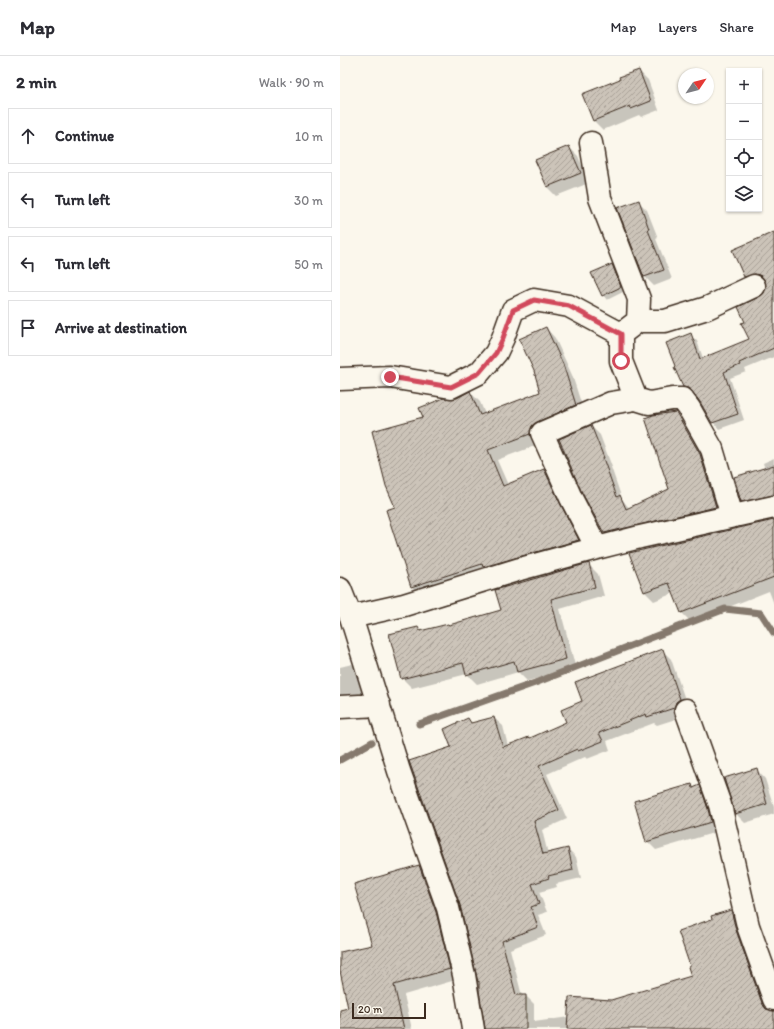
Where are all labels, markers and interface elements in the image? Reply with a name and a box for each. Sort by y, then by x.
text: Map [20,16,55,39]
text: Map [611,19,636,36]
text: Layers [658,19,697,36]
text: Share [719,19,754,36]
north arrow [678,68,714,104]
map controls [726,68,762,212]
button: + [726,68,762,104]
text: 2 min [16,72,56,92]
text: Walk · 90 m [259,75,324,90]
button: − [726,104,762,140]
icon: ahead [17,125,39,147]
text: Continue [55,127,114,145]
text: 10 m [295,129,323,144]
button: locate [726,140,762,176]
button: layers [726,176,762,212]
icon: left [17,189,39,211]
text: Turn left [55,191,110,209]
text: 30 m [294,193,323,208]
icon: left [17,253,39,275]
text: Turn left [55,255,110,273]
text: 50 m [294,257,323,272]
icon: arrive [17,317,39,339]
text: Arrive at destination [55,319,187,337]
route start [612,352,630,370]
route end [381,368,399,386]
scale bar [352,1001,426,1020]
text: 20 m [358,1003,382,1016]

